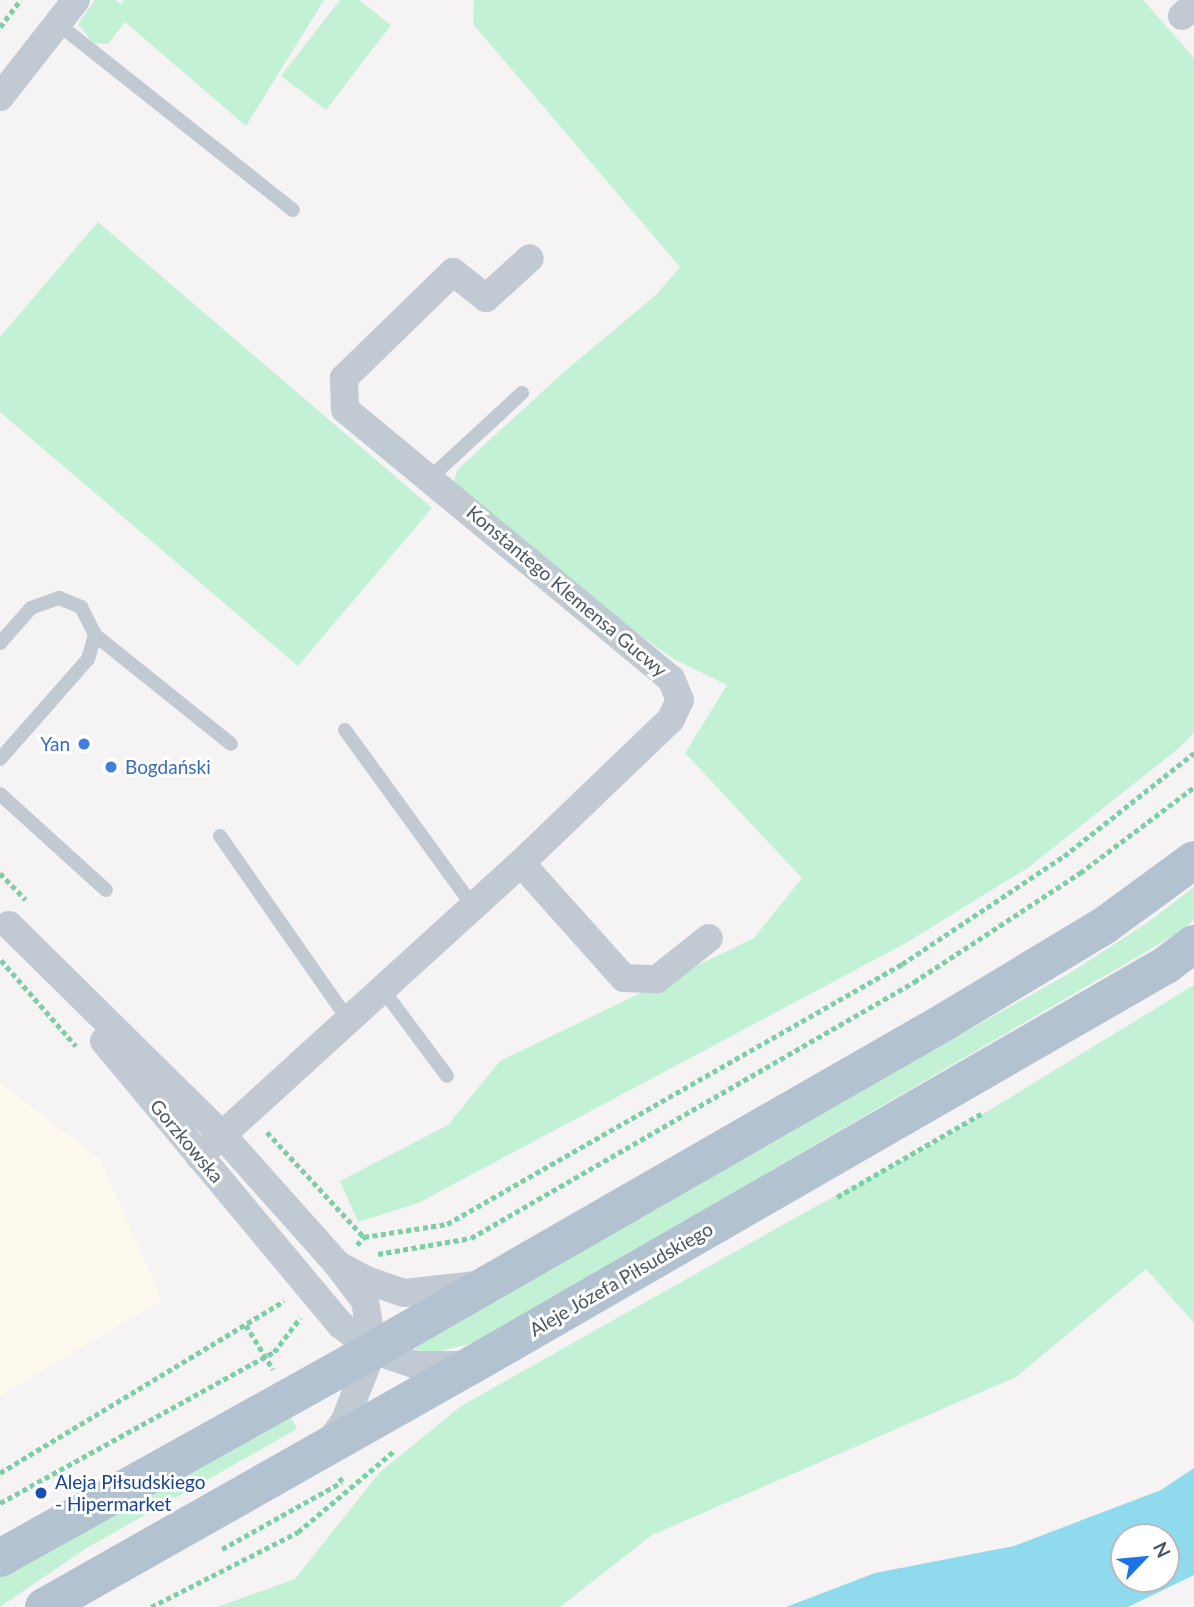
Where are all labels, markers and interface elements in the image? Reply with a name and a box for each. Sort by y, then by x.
street label: Konstantego Klemensa Gucwy [462,501,672,681]
place label: Yan [40,733,70,755]
marker: Yan [76,736,92,752]
place label: Bogdański [125,756,211,778]
marker: Bogdański [103,759,119,775]
street label: Gorzkowska [145,1095,229,1187]
street label: Aleje Józefa Piłsudskiego [525,1217,717,1341]
place label: Aleja Piłsudskiego - Hipermarket [55,1471,205,1515]
marker: Aleja Piłsudskiego - Hipermarket [33,1485,49,1501]
north arrow [1110,1523,1180,1593]
text: N [1149,1538,1176,1561]

